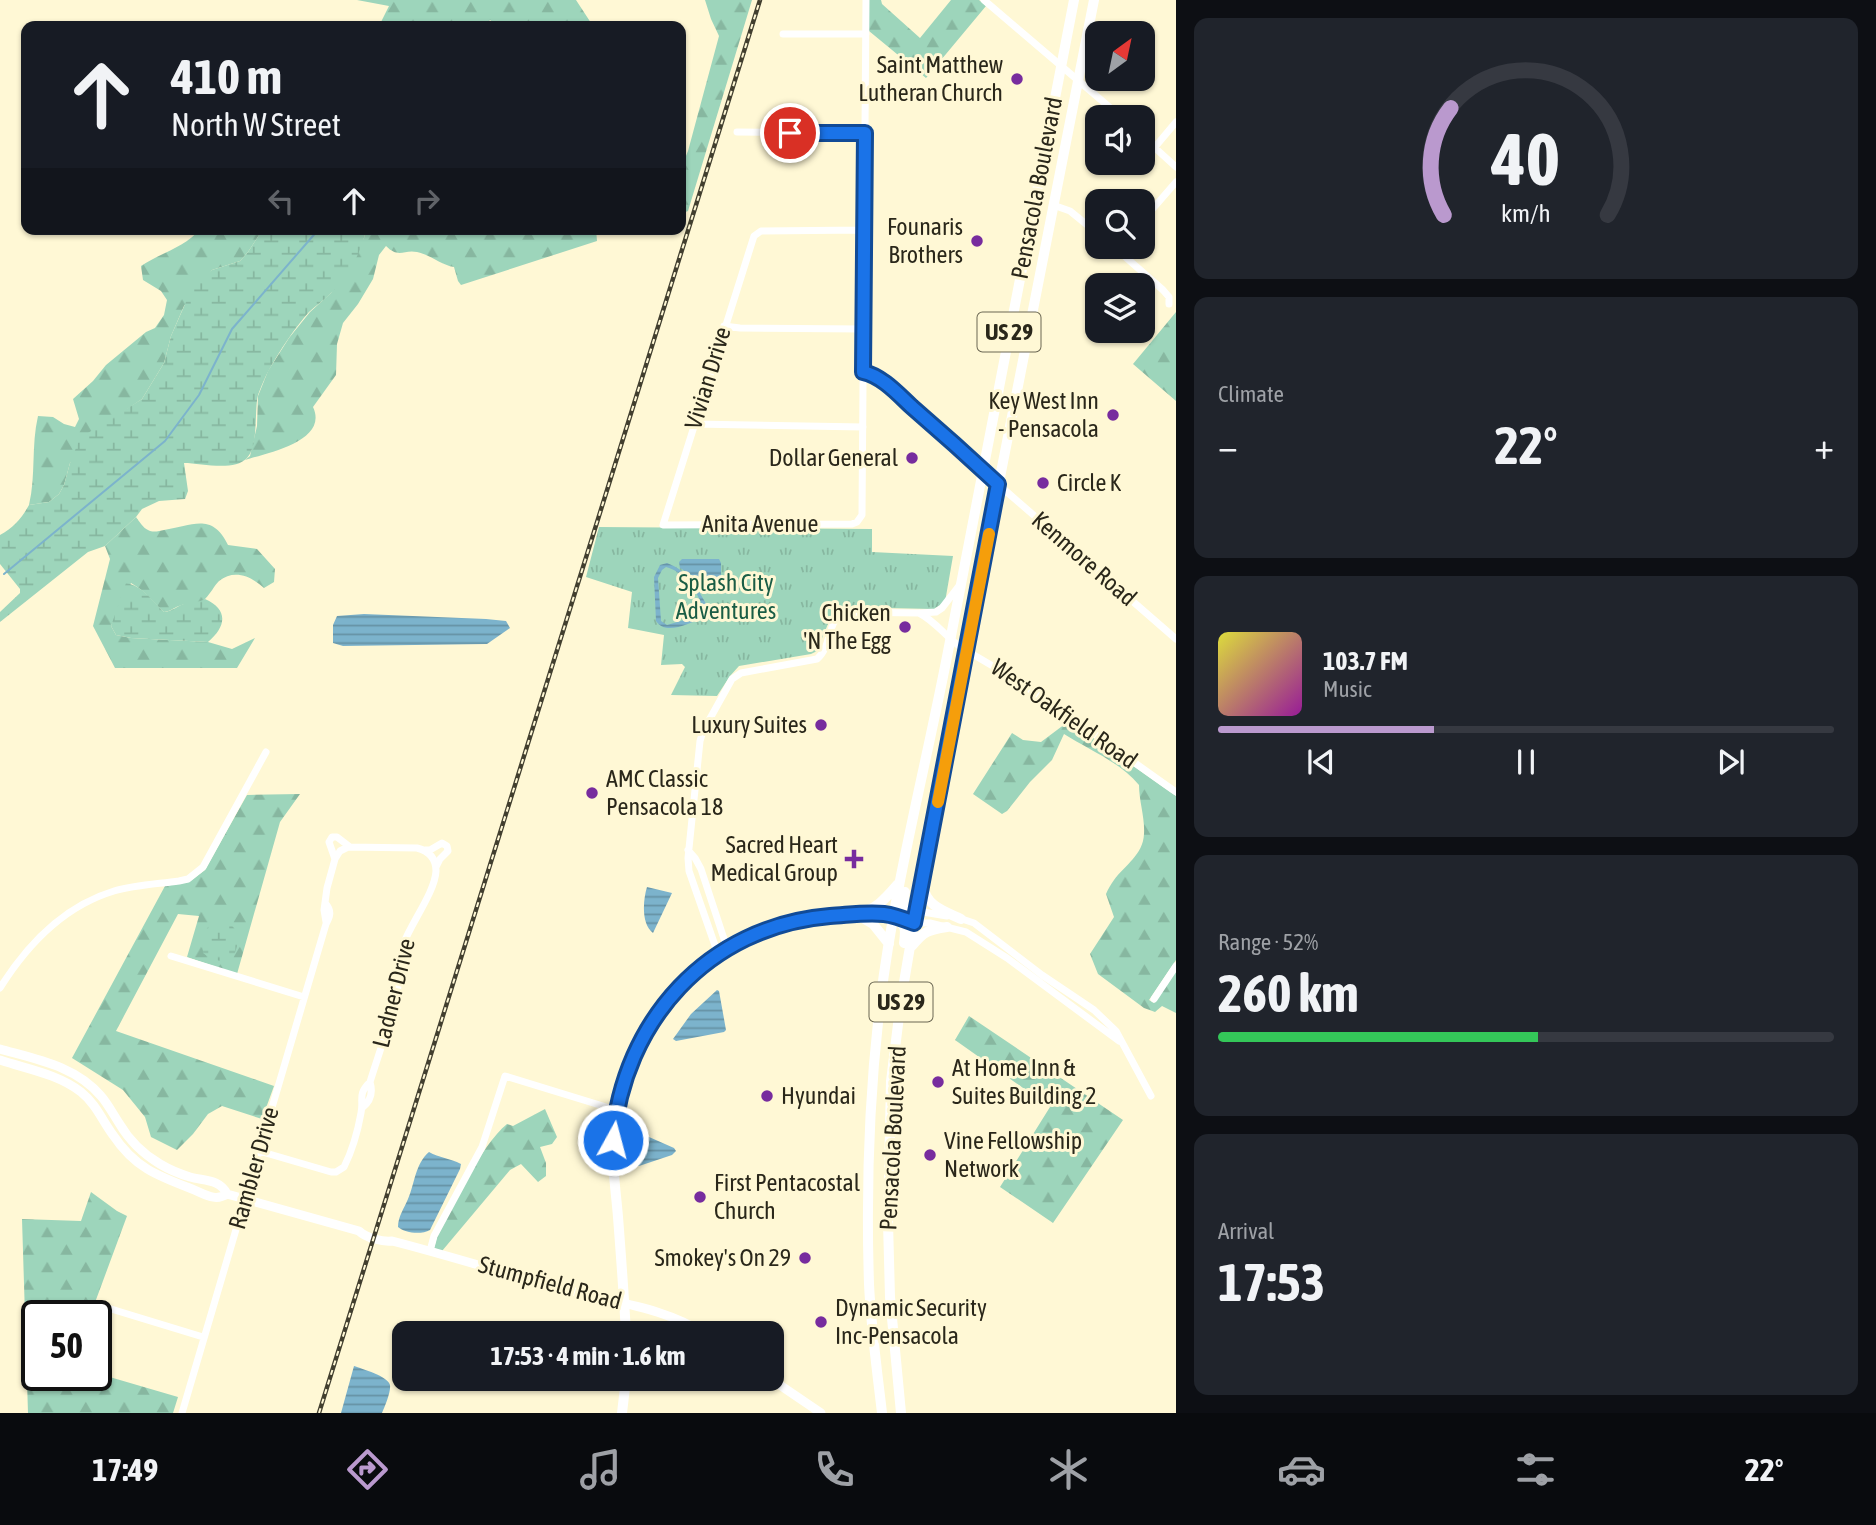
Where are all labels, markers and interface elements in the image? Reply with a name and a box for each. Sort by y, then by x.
north arrow [1085,21,1155,91]
map controls [1085,21,1155,343]
text: 410 m [171,48,282,104]
icon: ahead [56,49,147,140]
place label: Saint Matthew Lutheran Church [858,51,1003,106]
marker: Saint Matthew Lutheran Church [1009,71,1025,87]
street label: Pensacola Boulevard [1006,95,1067,281]
pin [760,103,820,163]
button: sound [1085,105,1155,175]
text: North W Street [171,106,341,143]
icon: arrive [771,114,809,152]
text: 40 [1491,117,1560,200]
icon: left [262,182,300,220]
icon: ahead [335,182,373,220]
icon: right [408,182,446,220]
button: search [1085,189,1155,259]
text: km/h [1501,198,1551,226]
place label: Founaris Brothers [887,213,963,268]
marker: Founaris Brothers [969,233,985,249]
button: layers [1085,273,1155,343]
road number: US 29 [978,312,1040,352]
street label: Vivian Drive [679,324,736,432]
text: Climate [1218,381,1284,407]
place label: Key West Inn - Pensacola [988,387,1099,442]
marker: Key West Inn - Pensacola [1105,407,1121,423]
text: 22° [1494,415,1558,475]
text: − [1218,424,1238,467]
text: + [1814,424,1834,467]
place label: Dollar General [769,444,899,471]
marker: Dollar General [904,450,920,466]
place label: Circle K [1057,469,1122,496]
marker: Circle K [1035,475,1051,491]
street label: Kenmore Road [1027,506,1142,611]
street label: Anita Avenue [702,510,818,537]
park label: Splash City Adventures [676,569,776,624]
place label: Chicken 'N The Egg [803,599,892,654]
marker: Chicken 'N The Egg [897,619,913,635]
text: 103.7 FM [1323,646,1408,676]
street label: West Oakfield Road [986,653,1142,774]
text: Music [1323,676,1371,702]
place label: Luxury Suites [691,711,807,738]
marker: Luxury Suites [813,717,829,733]
icon: previous [1302,743,1340,781]
icon: pause [1507,743,1545,781]
icon: next [1712,743,1750,781]
place label: AMC Classic Pensacola 18 [606,765,723,820]
marker: AMC Classic Pensacola 18 [584,785,600,801]
place label: Sacred Heart Medical Group [711,831,838,886]
marker: Sacred Heart Medical Group [844,849,864,869]
text: Range · 52% [1218,929,1318,955]
street label: Ladner Drive [367,936,420,1050]
text: 260 km [1218,963,1359,1023]
road number: US 29 [870,982,932,1021]
street label: Pensacola Boulevard [874,1045,911,1231]
place label: At Home Inn & Suites Building 2 [952,1054,1097,1109]
marker: At Home Inn & Suites Building 2 [930,1074,946,1090]
place label: Hyundai [781,1082,856,1109]
marker: Hyundai [759,1088,775,1104]
position arrow [576,1103,650,1177]
street label: Rambler Drive [223,1104,284,1232]
place label: Vine Fellowship Network [944,1127,1082,1182]
marker: Vine Fellowship Network [922,1147,938,1163]
place label: First Pentacostal Church [714,1169,861,1224]
marker: First Pentacostal Church [692,1189,708,1205]
text: Arrival [1218,1218,1274,1244]
place label: Smokey's On 29 [655,1244,791,1271]
street label: Stumpfield Road [476,1250,625,1315]
marker: Smokey's On 29 [797,1250,813,1266]
text: 17:53 [1218,1252,1325,1312]
place label: Dynamic Security Inc-Pensacola [835,1294,987,1349]
speed limit sign: 50 [21,1300,112,1391]
marker: Dynamic Security Inc-Pensacola [813,1314,829,1330]
text: 17:53 · 4 min · 1.6 km [491,1341,685,1371]
icon: directions [343,1445,392,1494]
icon: music [576,1445,625,1494]
icon: phone [810,1445,859,1494]
icon: climate [1044,1445,1093,1494]
icon: car [1277,1445,1326,1494]
icon: filters [1511,1445,1560,1494]
text: 17:49 [92,1451,158,1488]
text: 22° [1745,1451,1784,1488]

